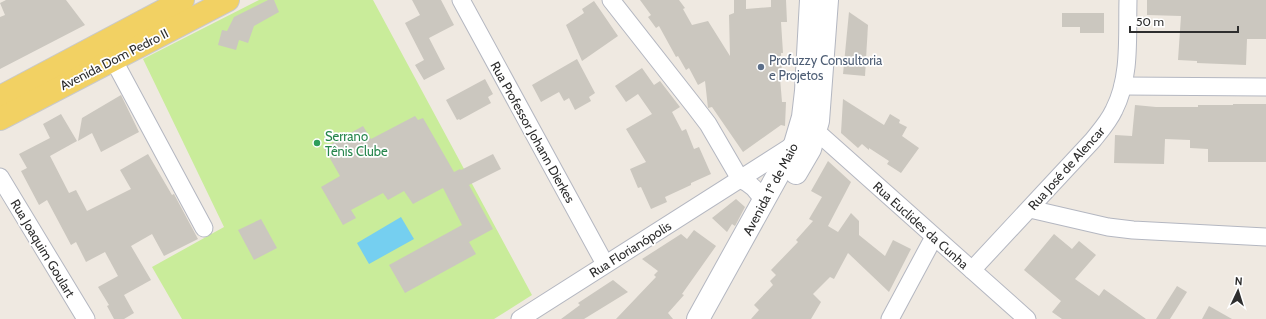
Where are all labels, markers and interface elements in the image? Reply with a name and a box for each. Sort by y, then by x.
scale bar [1130,8,1238,34]
text: 50 m [1136,14,1164,29]
street label: Avenida Dom Pedro II [57,25,171,93]
place label: Profuzzy Consultoria e Projetos [769,52,883,84]
street label: Rua Professor Johann Dierkes [487,58,579,206]
marker: Profuzzy Consultoria e Projetos [756,62,766,72]
street label: Rua José de Alencar [1024,122,1108,213]
place label: Serrano Tênis Clube [325,128,388,159]
marker: Serrano Tênis Clube [312,138,322,148]
street label: Avenida 1º de Maio [739,140,801,238]
street label: Rua Euclides da Cunha [870,178,973,273]
street label: Rua Joaquim Goulart [7,196,79,301]
street label: Rua Florianópolis [586,217,675,281]
north arrow [1218,271,1258,311]
text: N [1234,274,1243,288]

